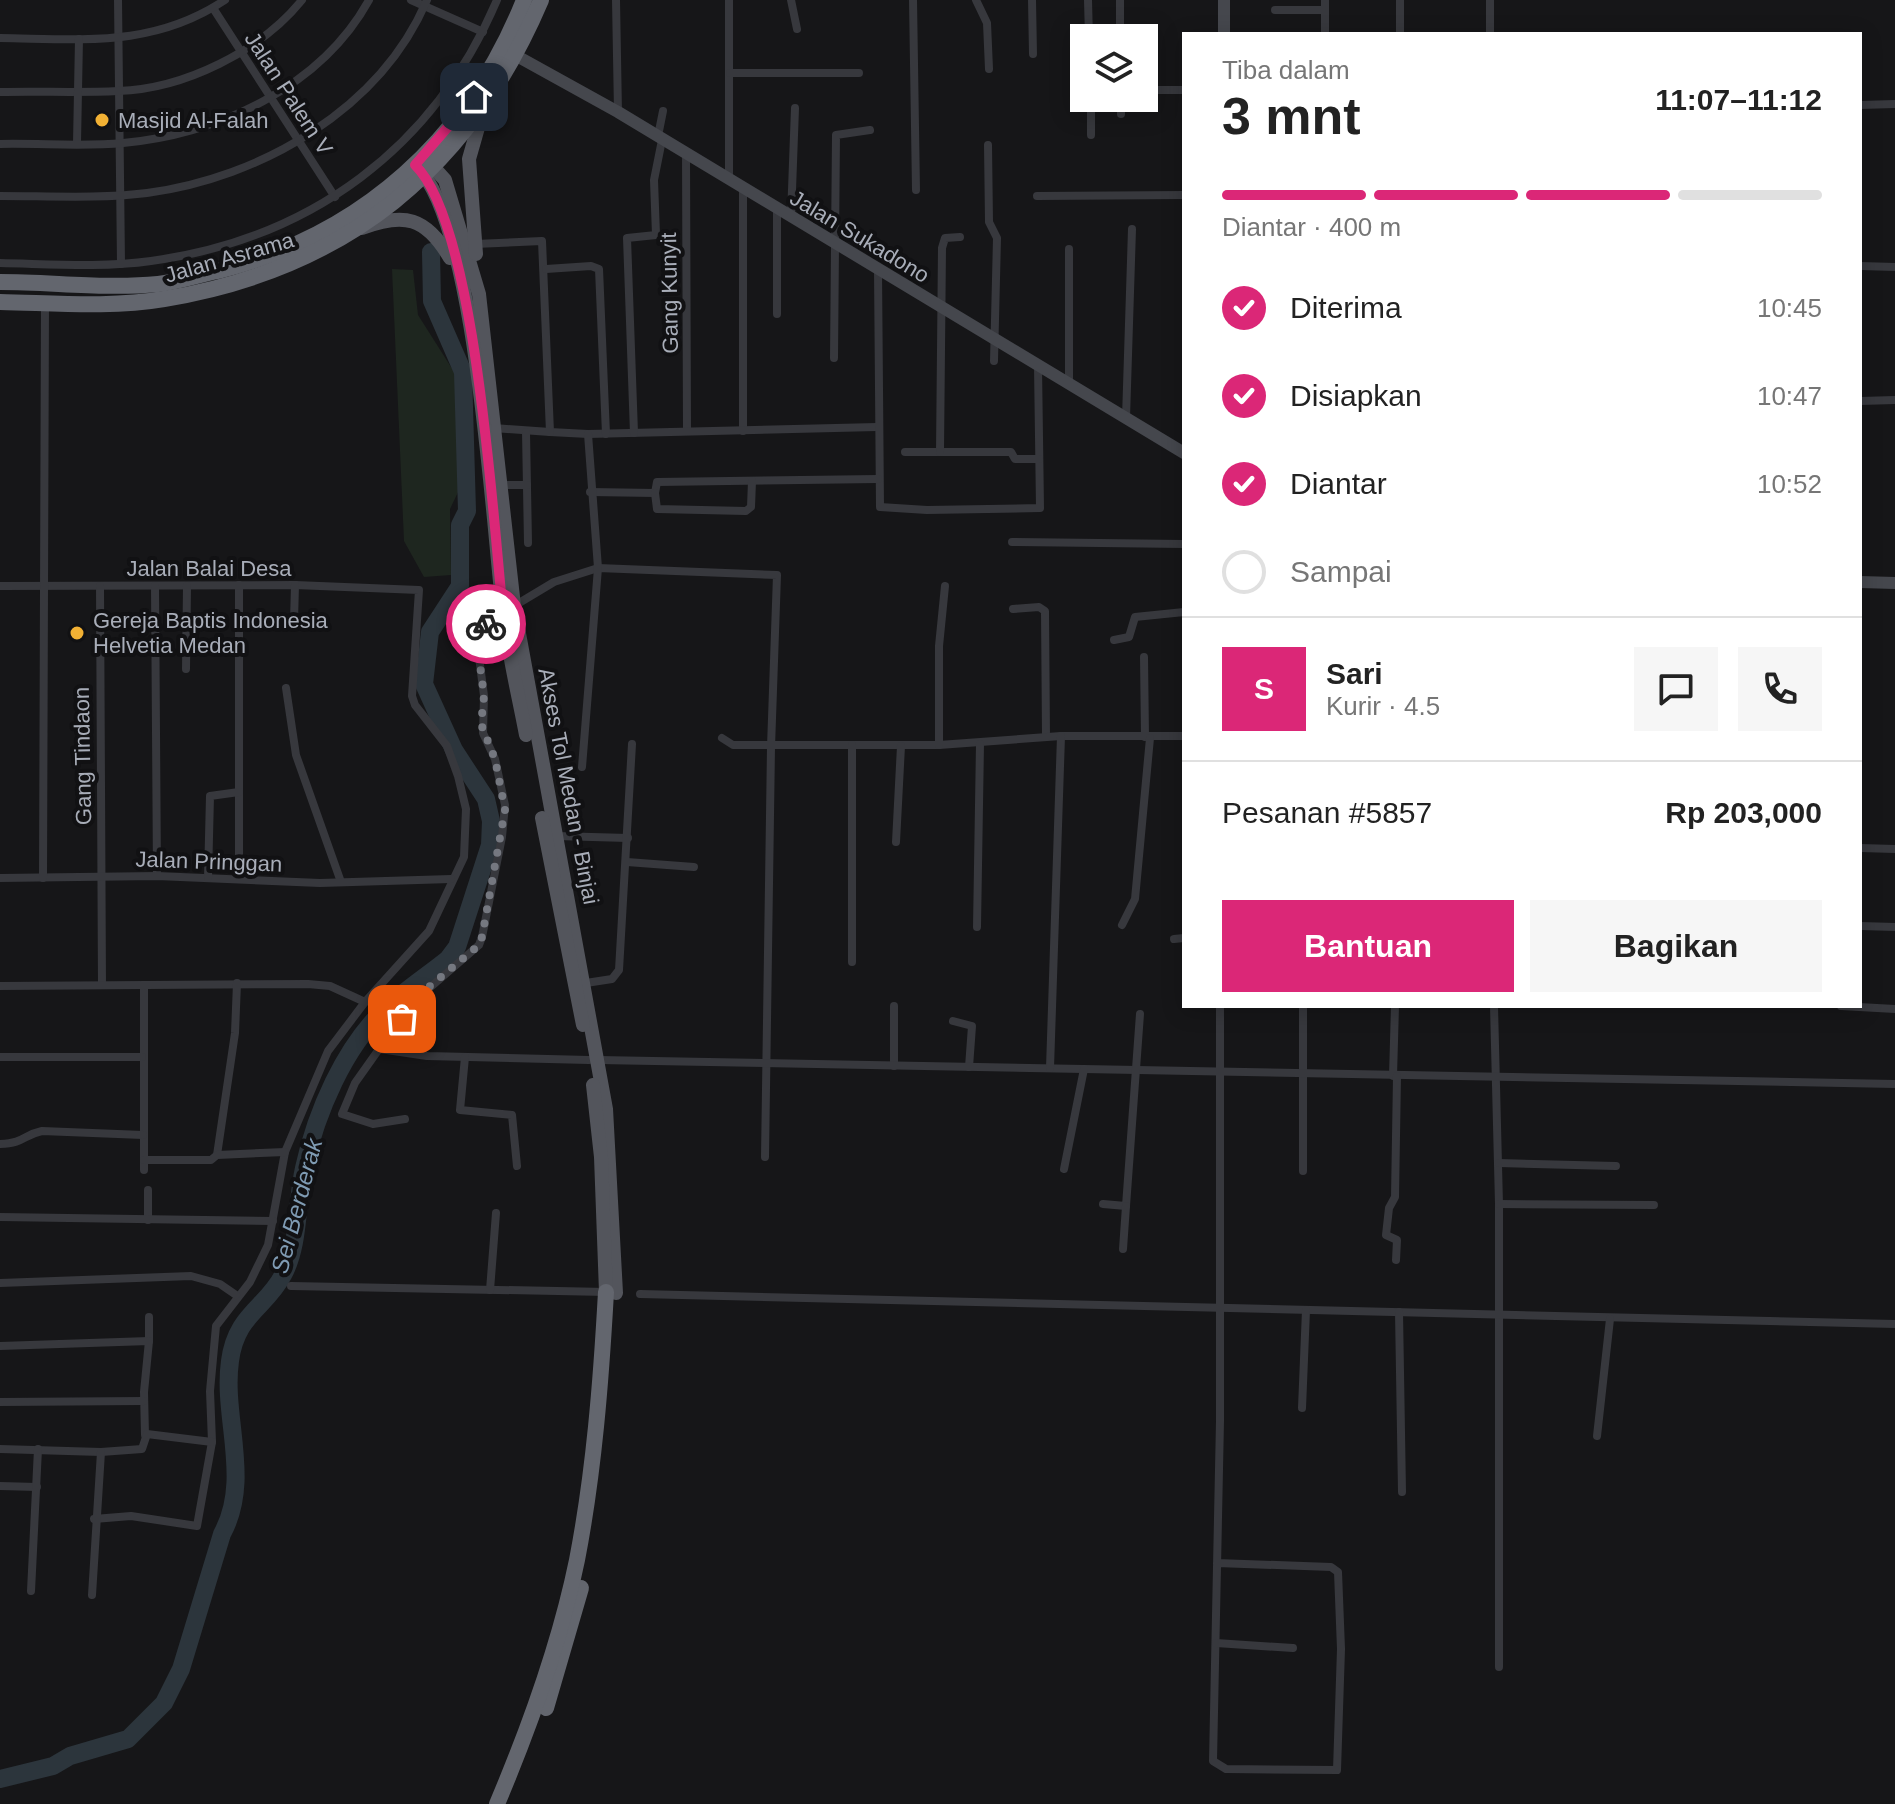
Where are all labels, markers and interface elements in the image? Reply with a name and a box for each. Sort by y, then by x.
map controls [1070,24,1158,112]
button: layers [1070,24,1158,112]
street label: Jalan Palem V [239,27,338,160]
text: Tiba dalam [1222,55,1350,85]
pin [440,63,508,131]
icon: home [452,75,496,119]
text: 11:07–11:12 [1655,83,1822,116]
text: 3 mnt [1222,87,1361,145]
place label: Masjid Al-Falah [118,108,268,133]
marker: Masjid Al-Falah [93,111,111,129]
street label: Jalan Sukadono [786,185,934,288]
text: Diantar · 400 m [1222,212,1401,242]
street label: Jalan Asrama [162,227,297,288]
street label: Gang Kunyit [656,232,683,354]
icon: check [1222,286,1266,330]
text: Diterima [1290,291,1402,324]
text: 10:45 [1757,293,1822,323]
icon: check [1222,374,1266,418]
text: Disiapkan [1290,379,1422,412]
text: 10:47 [1757,381,1822,411]
icon: check [1222,462,1266,506]
text: Diantar [1290,467,1387,500]
text: 10:52 [1757,469,1822,499]
text: Sampai [1290,555,1392,588]
street label: Jalan Balai Desa [126,556,292,581]
courier [446,584,526,664]
icon: bike [464,602,508,646]
place label: Gereja Baptis Indonesia Helvetia Medan [93,608,329,658]
marker: Gereja Baptis Indonesia Helvetia Medan [68,624,86,642]
button: chat [1634,647,1718,731]
button: phone [1738,647,1822,731]
text: Sari [1326,657,1383,690]
street label: Akses Tol Medan - Binjai [533,666,604,907]
text: S [1254,672,1274,705]
street label: Gang Tindaon [69,687,96,825]
text: Kurir · 4.5 [1326,691,1440,721]
text: Pesanan #5857 [1222,796,1432,829]
text: Rp 203,000 [1665,796,1822,829]
street label: Jalan Pringgan [135,846,283,877]
button: Bantuan [1222,900,1514,992]
button: Bagikan [1530,900,1822,992]
pin [368,985,436,1053]
icon: bag [380,997,424,1041]
water label: Sei Berderak [266,1133,328,1276]

